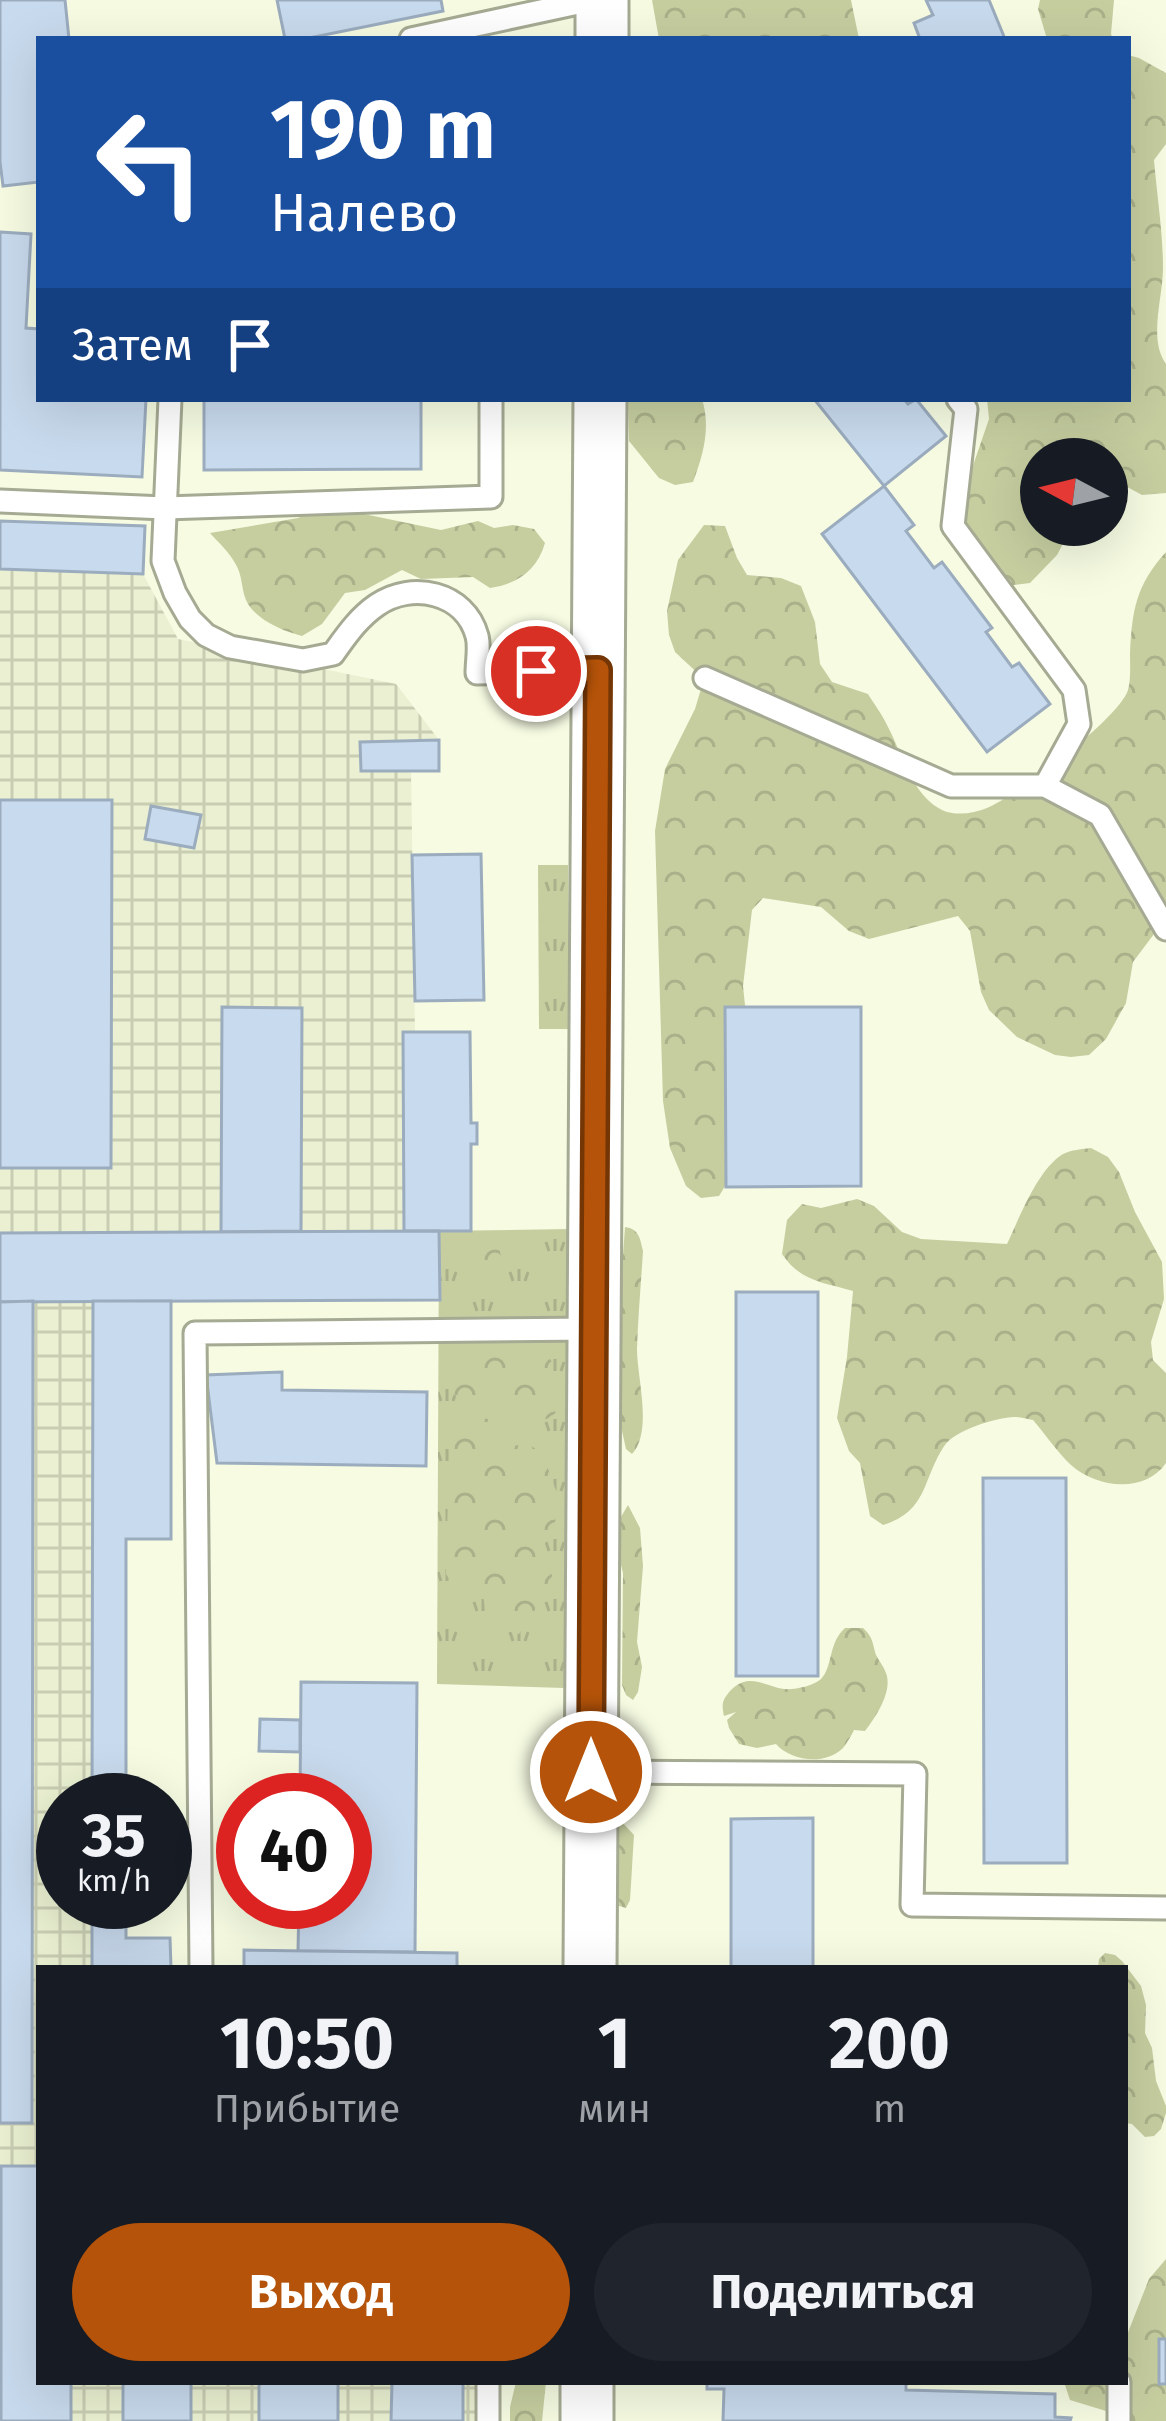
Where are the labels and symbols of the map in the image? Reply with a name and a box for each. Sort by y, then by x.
north arrow [1020,438,1128,546]
pin [485,620,587,722]
position arrow [528,1709,654,1835]
speed limit sign: 40 [216,1773,372,1929]

